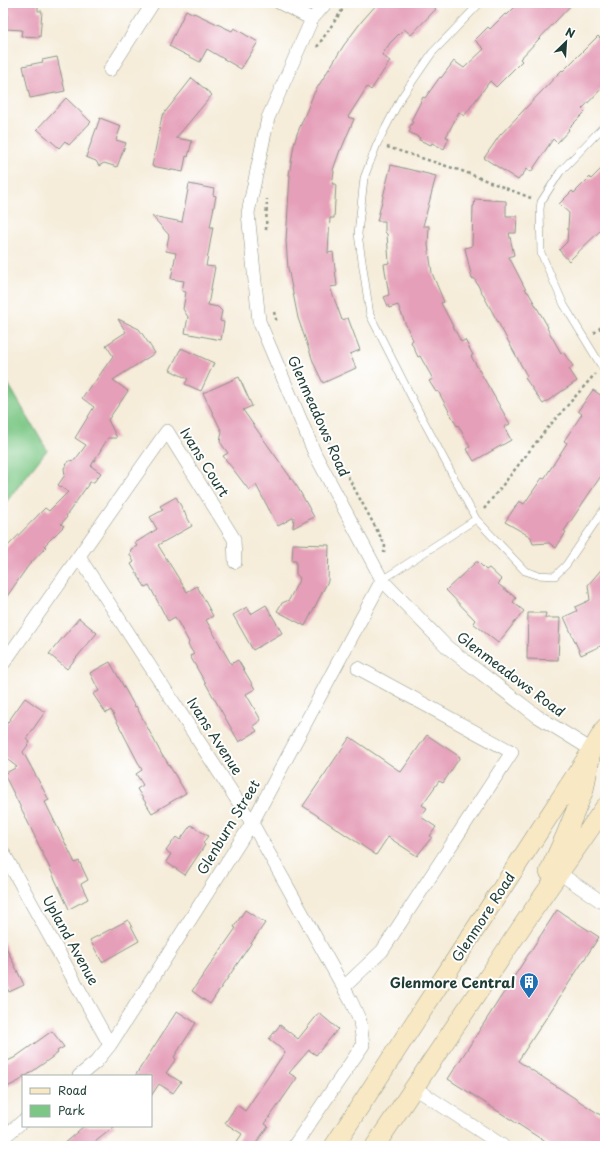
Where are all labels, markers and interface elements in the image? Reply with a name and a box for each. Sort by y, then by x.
north arrow [546,22,586,62]
text: N [563,23,578,42]
street label: Glenmeadows Road [283,352,355,480]
street label: Ivans Court [175,423,235,501]
street label: Glenmeadows Road [452,626,570,722]
street label: Ivans Avenue [182,693,248,779]
street label: Glenburn Street [191,775,265,879]
street label: Glenmore Road [446,868,520,966]
street label: Upland Avenue [38,891,105,989]
building icon: Glenmore Central [518,971,540,999]
place label: Glenmore Central [390,972,515,993]
legend [22,1075,152,1127]
text: Road [58,1081,87,1099]
text: Park [58,1101,85,1119]

